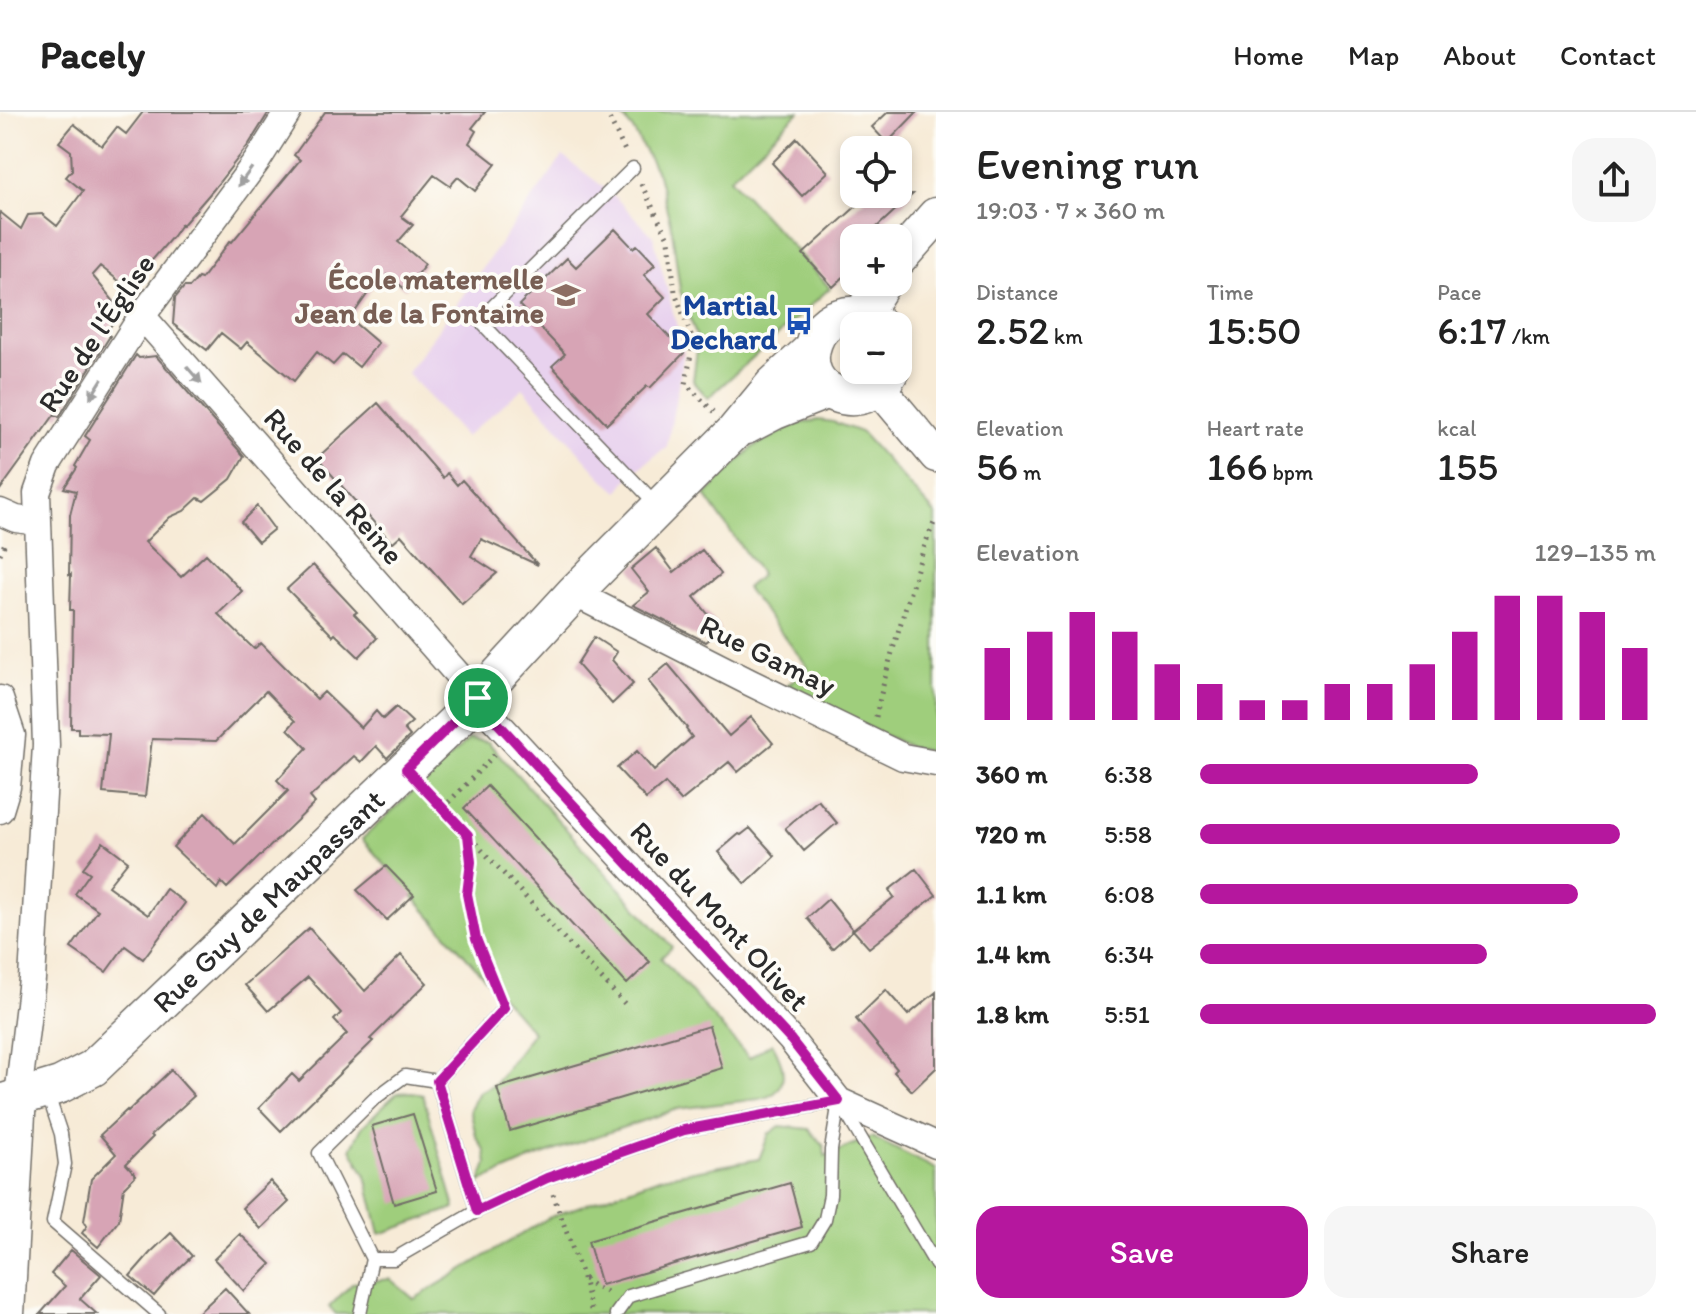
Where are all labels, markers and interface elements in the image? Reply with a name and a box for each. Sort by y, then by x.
text: Pacely [40,32,145,78]
text: Home [1233,38,1304,72]
text: Map [1348,38,1399,72]
text: About [1443,38,1516,72]
text: Contact [1560,38,1656,72]
map controls [840,136,912,384]
button: locate [840,136,912,208]
text: Evening run [976,137,1199,190]
button: share [1572,138,1656,222]
one-way arrow [237,166,253,188]
text: 19:03 · 7 × 360 m [976,194,1165,226]
button: + [840,224,912,296]
street label: Rue de l'Église [29,247,163,419]
place label: École maternelle Jean de la Fontaine [294,260,544,331]
text: Distance [976,279,1058,306]
text: Time [1207,279,1254,306]
text: Pace [1437,279,1481,306]
school or university icon: École maternelle Jean de la Fontaine [551,280,581,310]
place label: Martial Dechard [670,286,777,357]
bus stop icon: Martial Dechard [784,306,814,336]
text: 2.52 [976,306,1049,354]
text: 15:50 [1207,306,1302,354]
text: 6:17 [1437,306,1507,354]
button: − [840,312,912,384]
text: km [1049,323,1083,350]
text: /km [1507,323,1550,350]
one-way arrow [184,365,202,384]
one-way arrow [89,378,103,400]
street label: Rue de la Reine [256,400,412,572]
text: Elevation [976,415,1063,442]
text: Heart rate [1207,415,1304,442]
text: kcal [1437,415,1476,442]
text: 56 [976,442,1018,490]
text: 166 [1207,442,1268,490]
text: 155 [1437,442,1498,490]
text: m [1018,459,1042,486]
text: bpm [1268,459,1313,486]
text: Elevation [976,536,1079,568]
text: 129–135 m [1535,536,1656,568]
street label: Rue Gamay [694,606,842,704]
pin [444,664,512,732]
icon: arrive [456,676,500,720]
text: 360 m [976,758,1048,790]
text: 6:38 [1104,758,1153,790]
street label: Rue Guy de Maupassant [144,781,392,1020]
street label: Rue du Mont Olivet [623,813,817,1019]
text: 720 m [976,818,1046,850]
text: 5:58 [1104,818,1152,850]
text: 1.1 km [976,878,1047,910]
text: 6:08 [1104,878,1154,910]
text: 1.4 km [976,938,1050,970]
text: 6:34 [1104,938,1154,970]
text: 1.8 km [976,998,1049,1030]
text: 5:51 [1104,998,1150,1030]
button: Save [976,1206,1308,1298]
button: Share [1324,1206,1656,1298]

